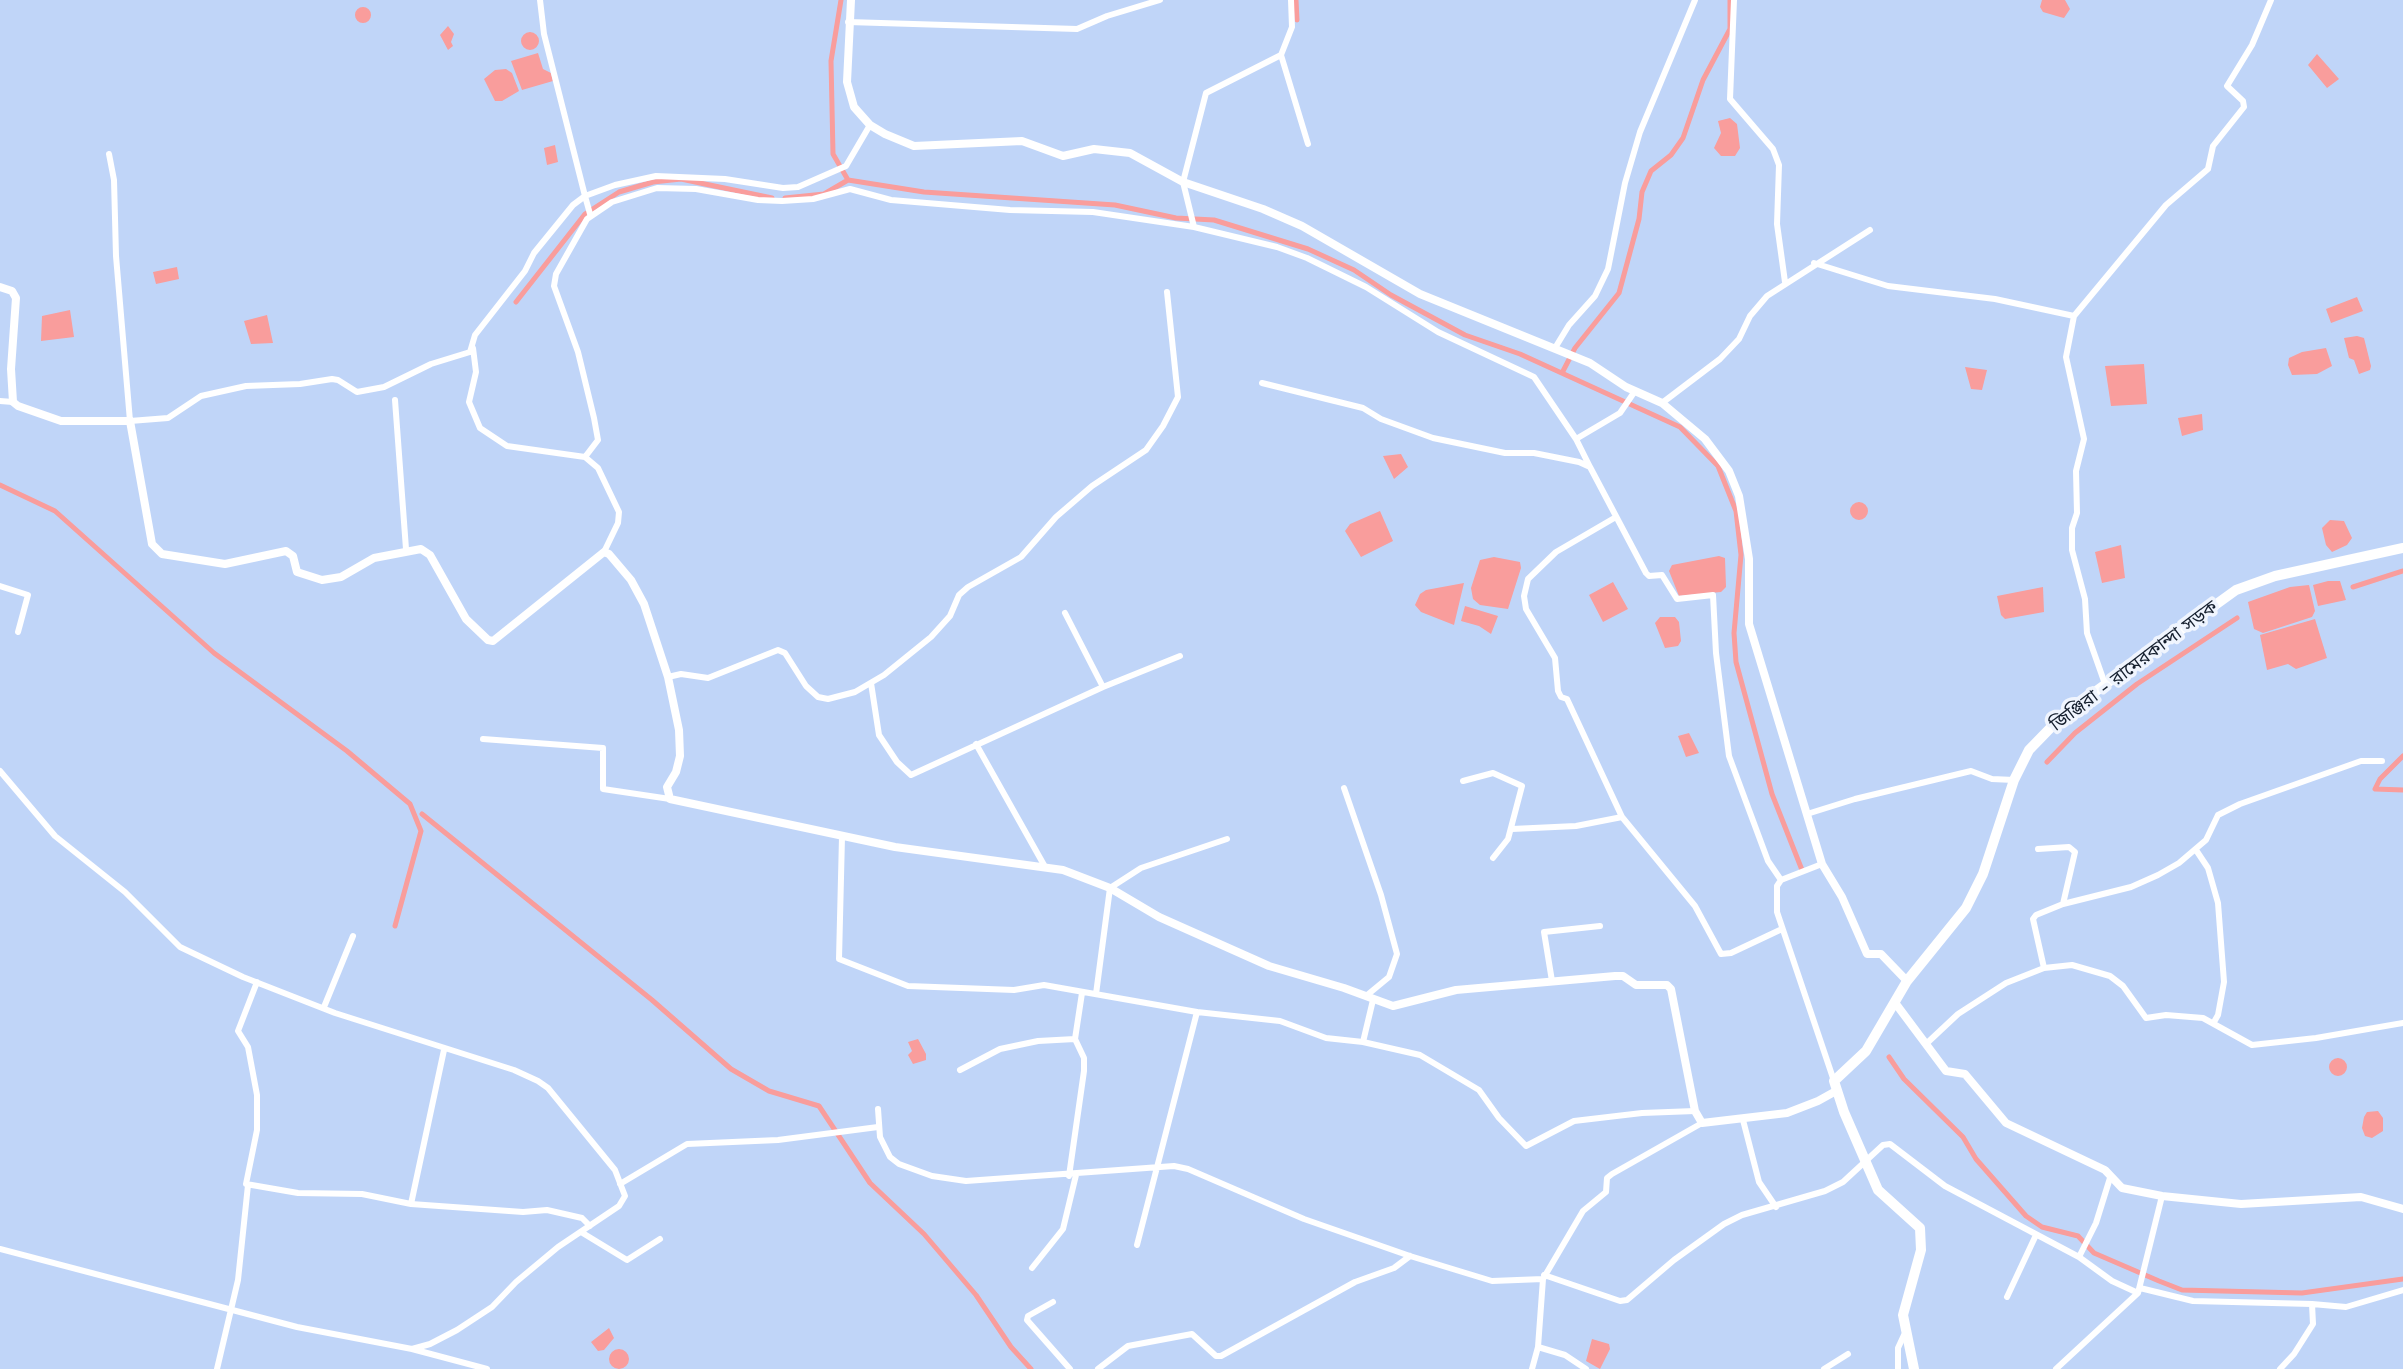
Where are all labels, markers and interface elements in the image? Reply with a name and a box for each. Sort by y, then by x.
street label: জিঞ্জিরা - রামেরকান্দা সড়ক [2046,596,2222,736]

